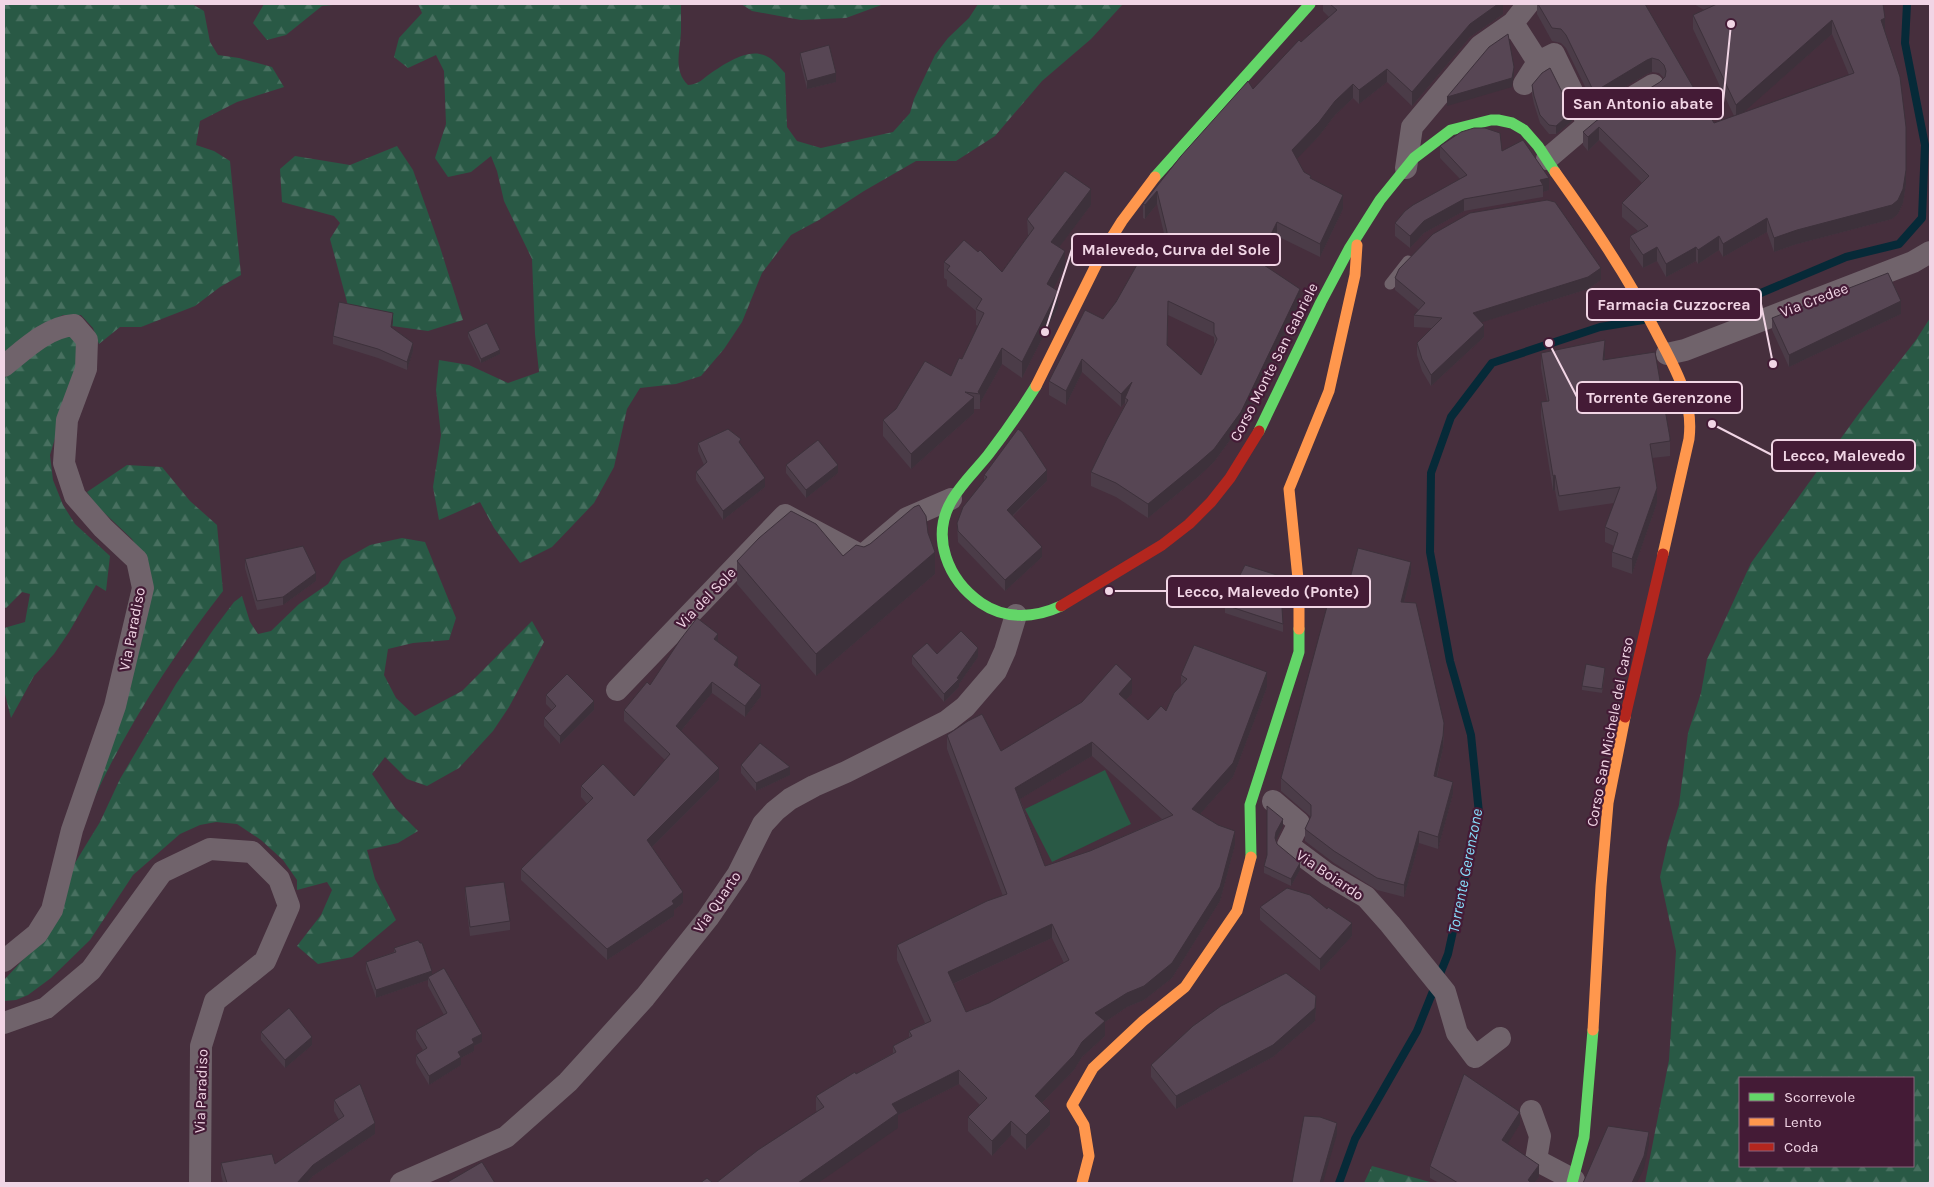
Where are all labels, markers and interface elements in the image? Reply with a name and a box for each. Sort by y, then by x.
callout: San Antonio abate [1563,88,1723,119]
text: San Antonio abate [1573,94,1713,113]
callout: Malevedo, Curva del Sole [1072,234,1280,265]
text: Malevedo, Curva del Sole [1082,240,1270,259]
street label: Via Credee [1777,279,1851,321]
street label: Corso Monte San Gabriele [1226,280,1322,444]
callout: Farmacia Cuzzocrea [1587,289,1761,320]
text: Farmacia Cuzzocrea [1597,295,1751,314]
callout: Torrente Gerenzone [1577,382,1742,413]
text: Torrente Gerenzone [1586,388,1732,407]
callout: Lecco, Malevedo [1772,440,1915,471]
text: Lecco, Malevedo [1783,446,1905,465]
street label: Via del Sole [672,564,740,632]
callout: Lecco, Malevedo (Ponte) [1167,576,1370,607]
text: Lecco, Malevedo (Ponte) [1177,582,1359,601]
street label: Via Paradiso [115,586,149,672]
street label: Corso San Michele del Carso [1583,636,1637,828]
water label: Torrente Gerenzone [1444,807,1486,935]
street label: Via Boiardo [1293,846,1367,904]
street label: Via Quarto [689,868,745,936]
street label: Via Paradiso [191,1049,211,1133]
legend [1739,1077,1914,1167]
text: Scorrevole [1784,1088,1855,1106]
text: Lento [1784,1113,1822,1131]
text: Coda [1784,1138,1819,1156]

